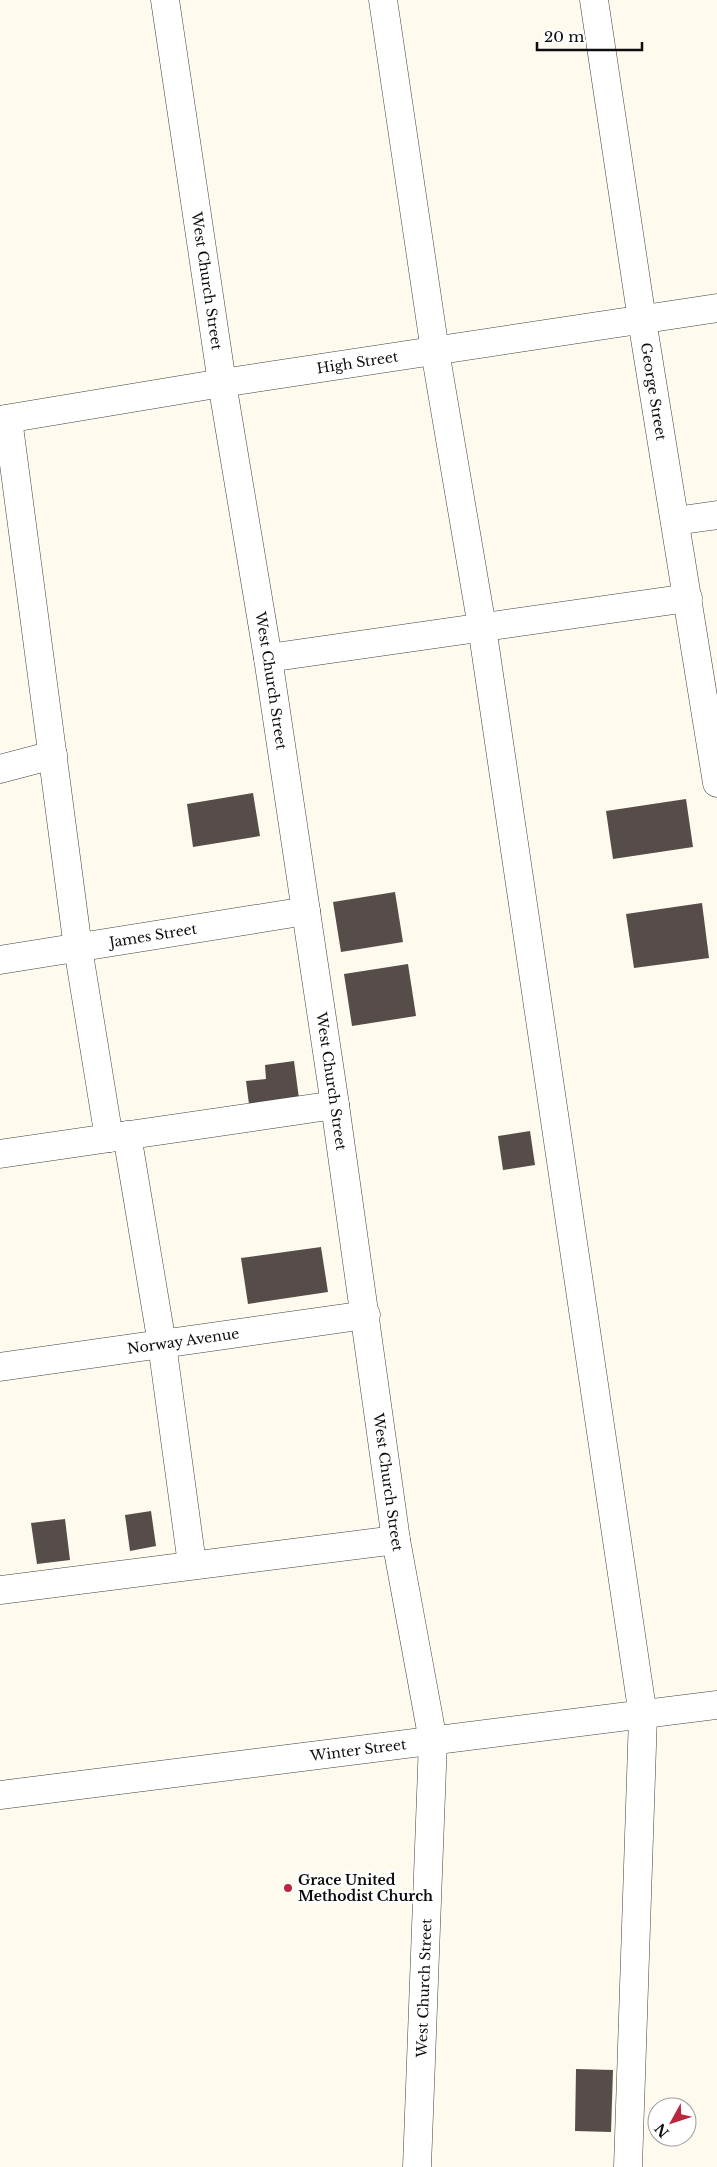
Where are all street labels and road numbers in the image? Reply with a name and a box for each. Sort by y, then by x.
street label: West Church Street [188,210,226,352]
street label: George Street [637,341,670,442]
street label: High Street [316,347,400,378]
street label: West Church Street [251,610,291,752]
street label: James Street [106,920,199,952]
street label: West Church Street [312,1010,350,1152]
street label: Norway Avenue [126,1324,240,1358]
street label: West Church Street [369,1411,407,1553]
street label: Winter Street [308,1735,408,1765]
street label: West Church Street [413,1917,435,2059]

